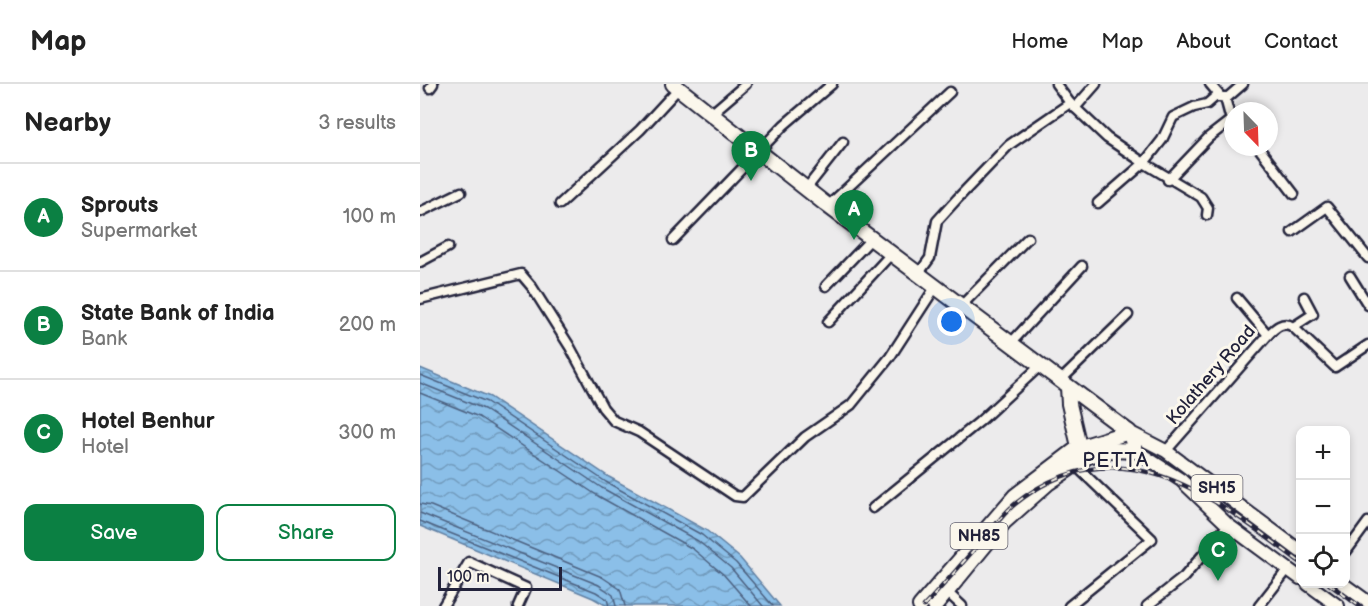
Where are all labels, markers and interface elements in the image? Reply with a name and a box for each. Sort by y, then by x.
text: Map [30,25,86,58]
text: Home [1011,29,1068,54]
text: Map [1101,29,1143,54]
text: About [1176,29,1231,54]
text: Contact [1264,29,1338,54]
north arrow [1224,102,1278,156]
text: Nearby [24,108,111,139]
text: 3 results [318,111,396,135]
pin: B [732,132,770,181]
pin: A [834,190,874,240]
text: Sprouts [81,192,158,219]
text: A [37,205,50,229]
text: 100 m [343,205,396,229]
text: Supermarket [81,219,197,243]
text: State Bank of India [81,300,275,327]
your location [937,307,966,336]
text: B [36,313,51,337]
text: 200 m [339,313,396,337]
street label: Kolathery Road [1162,321,1260,429]
text: Bank [81,327,127,351]
text: Hotel Benhur [81,408,214,435]
text: C [36,421,51,445]
text: 300 m [338,421,396,445]
map controls [1296,426,1350,588]
button: + [1296,426,1350,480]
text: Hotel [81,435,129,459]
district label: PETTA [1082,449,1150,473]
road number: SH15 [1192,475,1242,501]
button: − [1296,480,1350,534]
button: Save [24,504,204,561]
button: Share [216,504,396,561]
road number: NH85 [950,523,1008,549]
pin: C [1198,532,1238,581]
button: locate [1296,534,1350,588]
scale bar [438,564,562,592]
text: 100 m [447,568,490,587]

